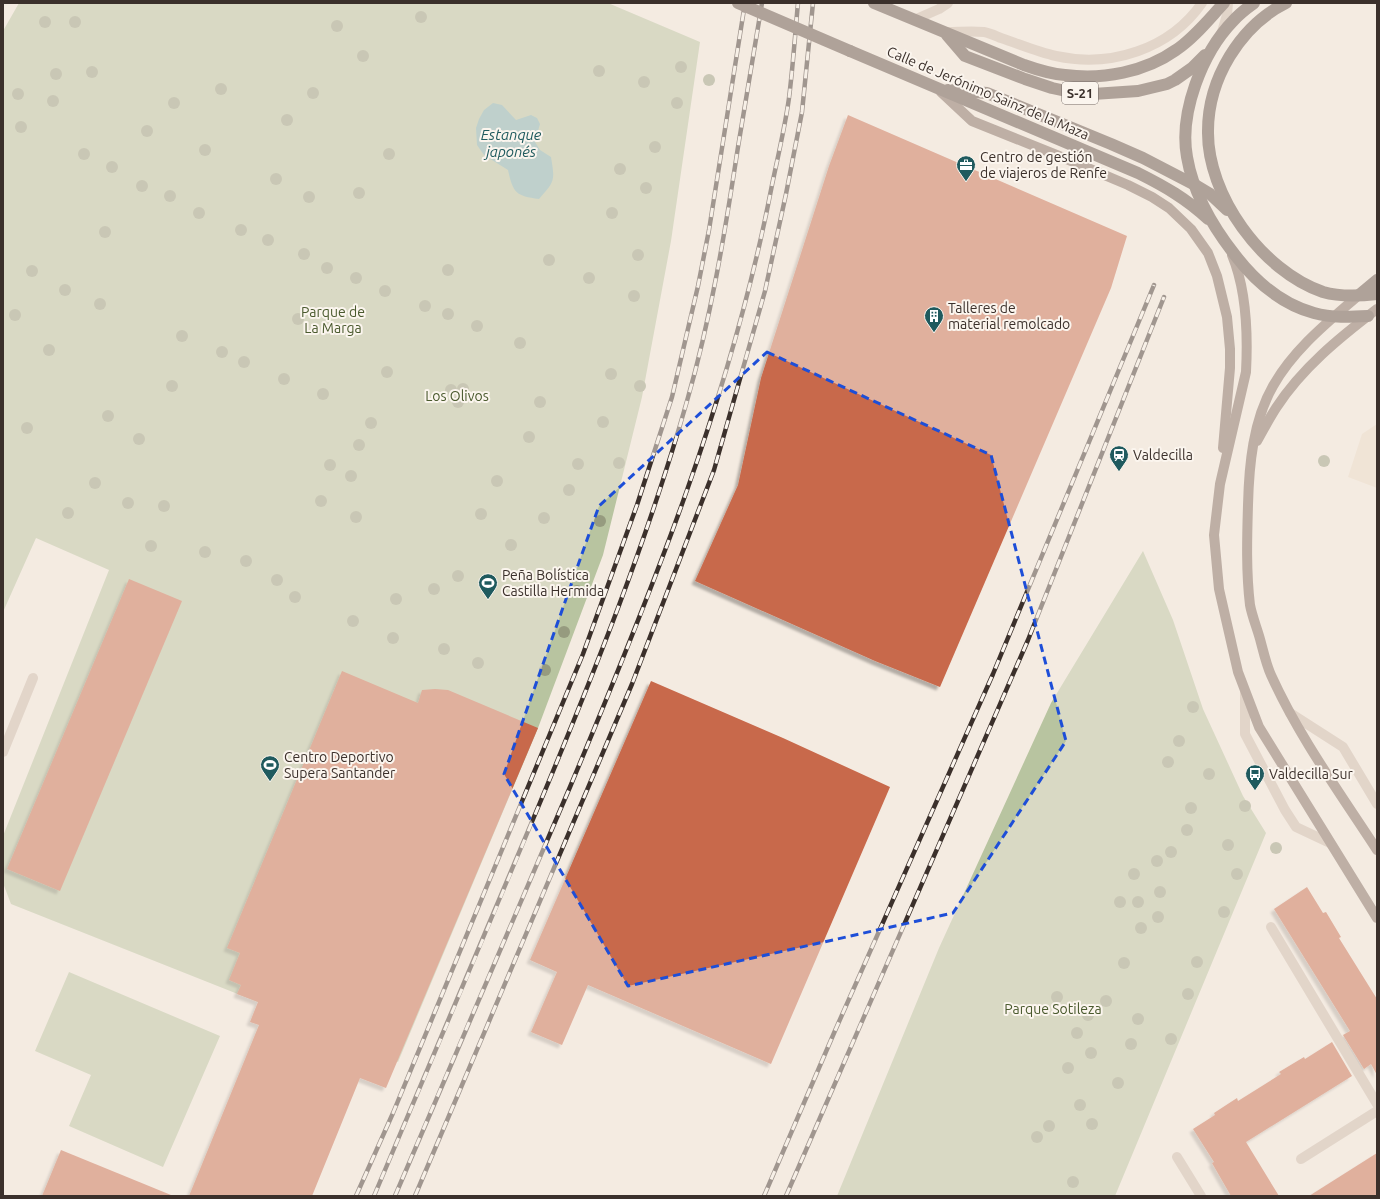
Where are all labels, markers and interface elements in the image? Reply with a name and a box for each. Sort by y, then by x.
street label: Calle de Jerónimo Sainz de la Maza [885,43,1091,143]
road number: S-21 [1062,82,1098,104]
water label: Estanque japonés [481,126,542,160]
place label: Centro de gestión de viajeros de Renfe [980,149,1107,181]
office icon: Centro de gestión de viajeros de Renfe [955,154,977,182]
place label: Talleres de material remolcado [948,300,1070,332]
park label: Parque de La Marga [301,304,365,336]
building icon: Talleres de material remolcado [923,305,945,333]
park label: Los Olivos [425,388,489,404]
station icon: Valdecilla [1108,444,1130,472]
place label: Valdecilla [1133,447,1193,463]
place label: Peña Bolística Castilla Hermida [502,567,604,599]
sports icon: Peña Bolística Castilla Hermida [477,572,499,600]
place label: Centro Deportivo Supera Santander [284,749,396,781]
sports icon: Centro Deportivo Supera Santander [259,754,281,782]
bus stop icon: Valdecilla Sur [1244,763,1266,791]
place label: Valdecilla Sur [1269,766,1353,782]
park label: Parque Sotileza [1004,1001,1102,1017]

